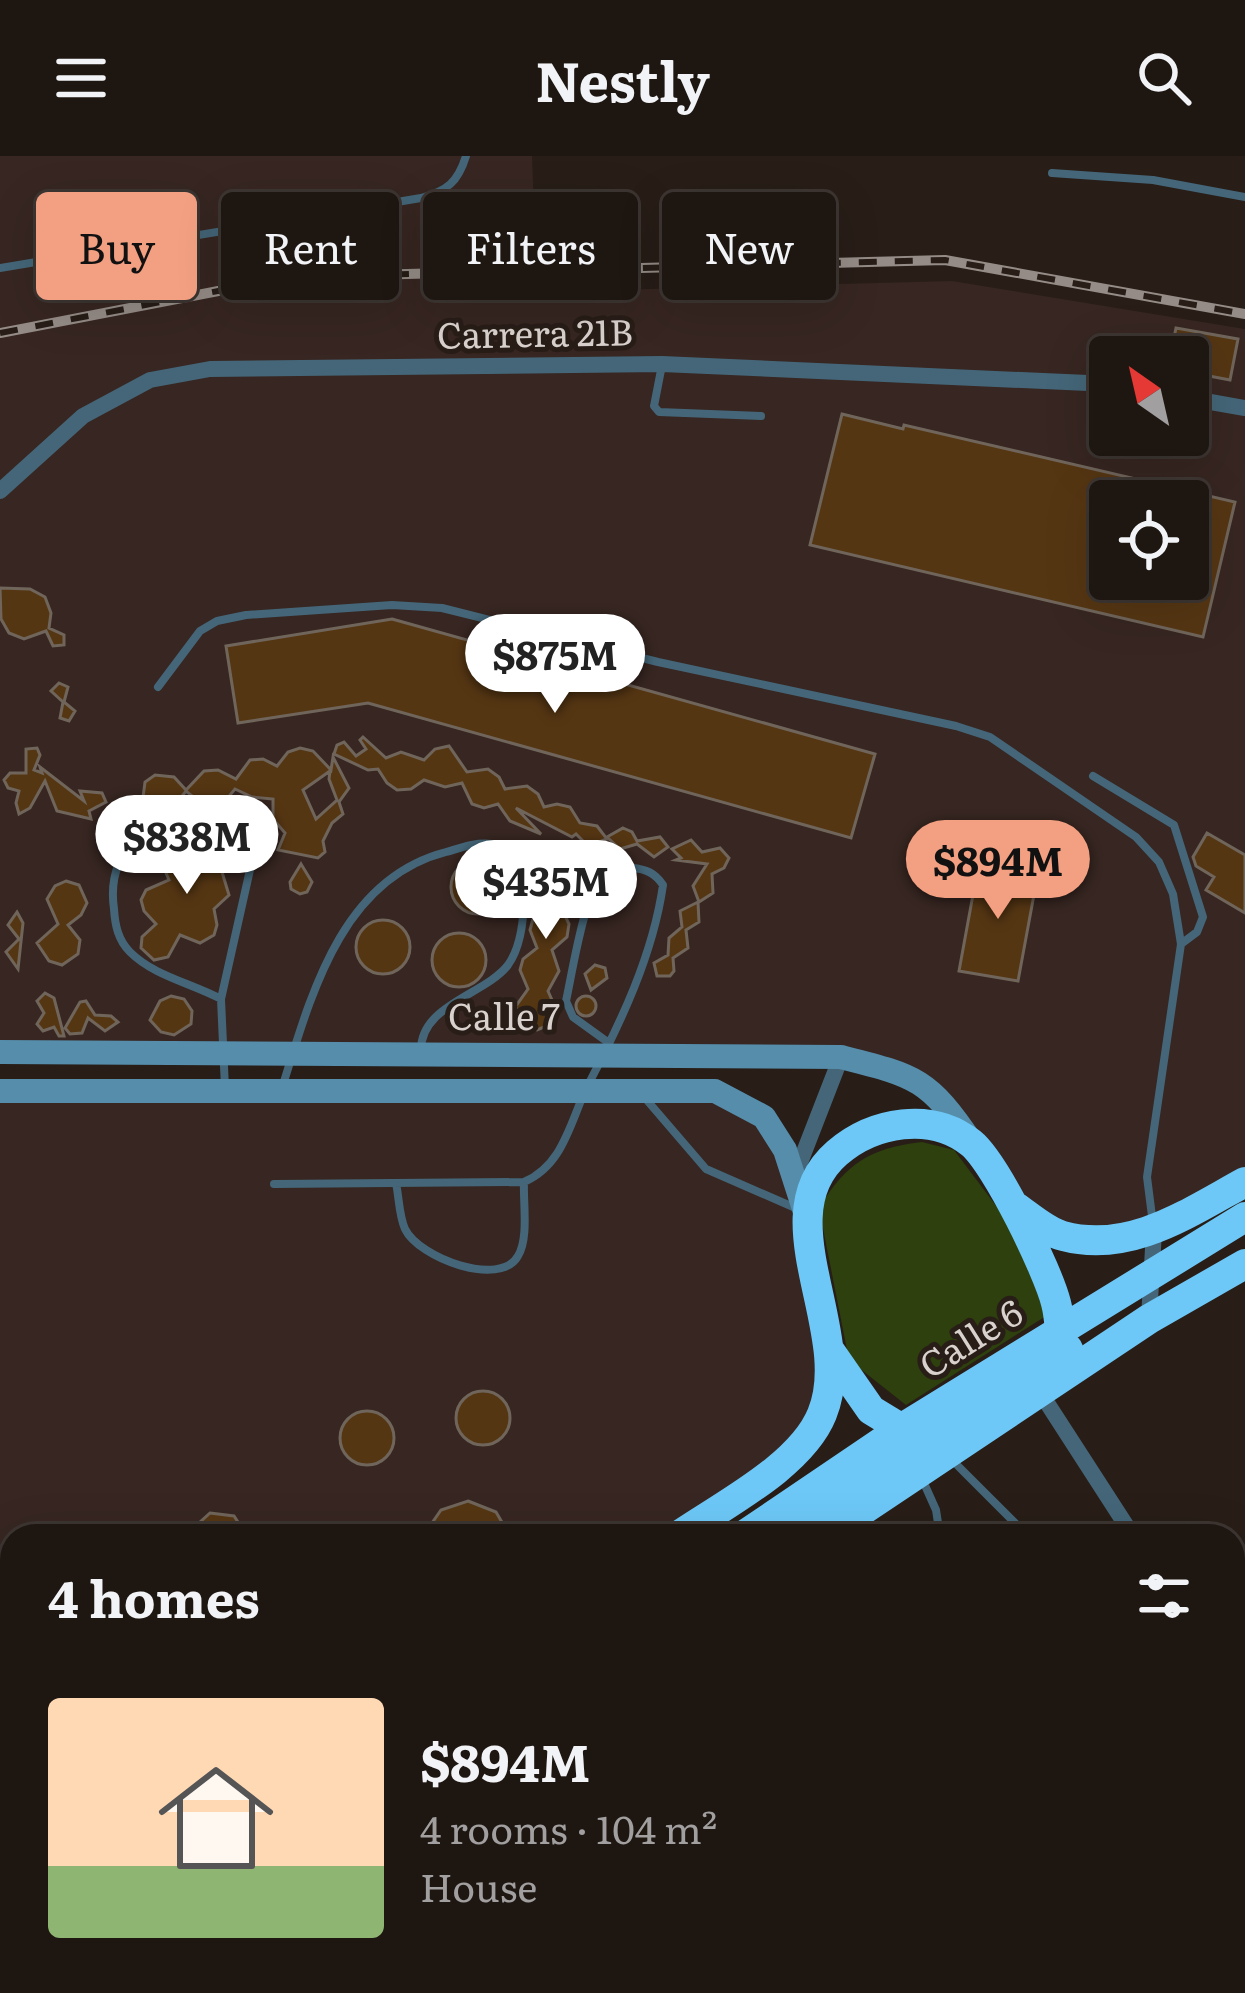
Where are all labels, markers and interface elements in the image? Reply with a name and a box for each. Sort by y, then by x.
text: Nestly [535,38,710,119]
icon: menu [48,45,114,111]
icon: search [1131,45,1197,111]
chip: Buy [36,192,197,300]
chip: Rent [221,192,399,300]
chip: Filters [423,192,638,300]
chip: New [662,192,836,300]
street label: Carrera 21B [436,303,633,360]
north arrow [1089,336,1209,456]
map controls [1089,336,1209,600]
button: locate [1089,480,1209,600]
pin: $875M [471,614,639,716]
text: $875M [492,624,618,682]
pin: $838M [103,795,271,897]
text: $838M [122,805,252,863]
pin: $894M [914,820,1082,922]
text: $894M [933,830,1063,888]
pin: $435M [462,840,630,942]
text: $435M [482,850,610,908]
street label: Calle 7 [448,988,560,1041]
street label: Calle 6 [908,1284,1032,1389]
text: 4 homes [48,1558,260,1634]
icon: filters [1131,1563,1197,1629]
text: $894M [420,1722,590,1798]
icon: home [144,1746,288,1890]
text: 4 rooms · 104 m² [420,1798,717,1856]
text: House [420,1856,538,1914]

